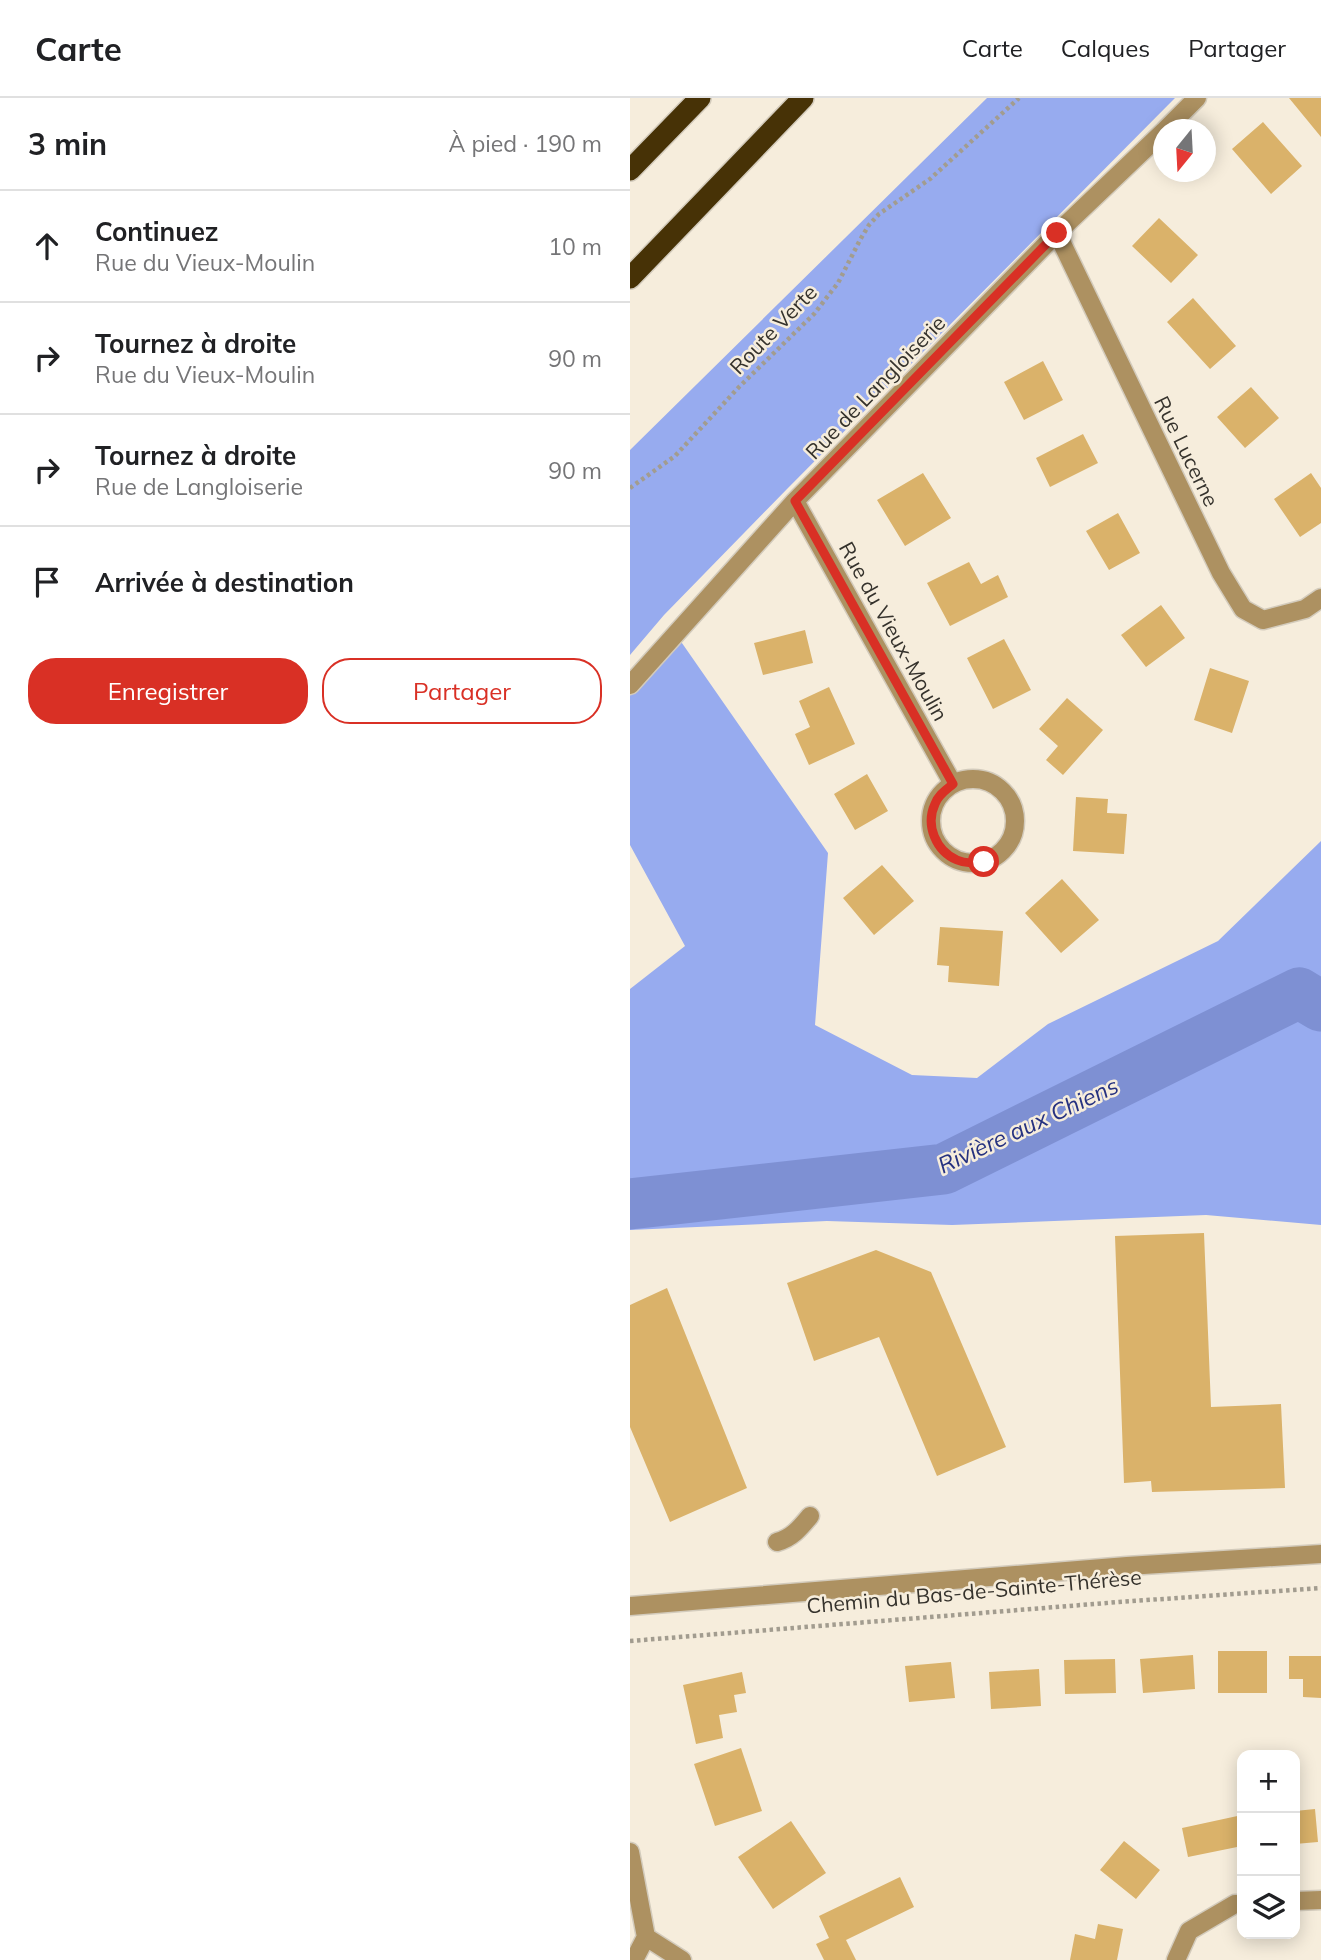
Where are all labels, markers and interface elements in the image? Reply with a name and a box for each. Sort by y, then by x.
text: Carte [35,28,122,69]
text: Carte [962,33,1023,63]
text: Calques [1061,33,1150,63]
text: Partager [1188,33,1286,63]
north arrow [1153,119,1216,182]
text: 3 min [28,125,107,163]
text: À pied · 190 m [449,129,602,158]
text: Continuez [95,215,219,248]
route end [1041,217,1072,248]
icon: ahead [28,227,66,265]
text: 10 m [548,232,602,261]
text: Rue du Vieux-Moulin [95,248,315,277]
street label: Route Verte [724,279,822,379]
street label: Rue de Langloiserie [800,310,950,464]
text: Tournez à droite [95,327,296,360]
icon: right [28,339,66,377]
text: 90 m [548,344,602,373]
text: Rue du Vieux-Moulin [95,360,315,389]
street label: Rue Lucerne [1149,391,1225,511]
text: Tournez à droite [95,439,296,472]
icon: right [28,451,66,489]
text: 90 m [548,456,602,485]
text: Rue de Langloiserie [95,472,303,501]
street label: Rue du Vieux-Moulin [834,537,954,725]
icon: arrive [28,563,66,601]
text: Arrivée à destination [95,566,354,599]
button: Enregistrer [28,658,308,724]
button: Partager [322,658,602,724]
route start [968,846,999,877]
water label: Rivière aux Chiens [933,1070,1123,1180]
street label: Chemin du Bas-de-Sainte-Thérèse [805,1563,1143,1619]
map controls [1237,1750,1300,1939]
button: + [1237,1750,1300,1813]
button: − [1237,1813,1300,1876]
button: layers [1237,1876,1300,1939]

